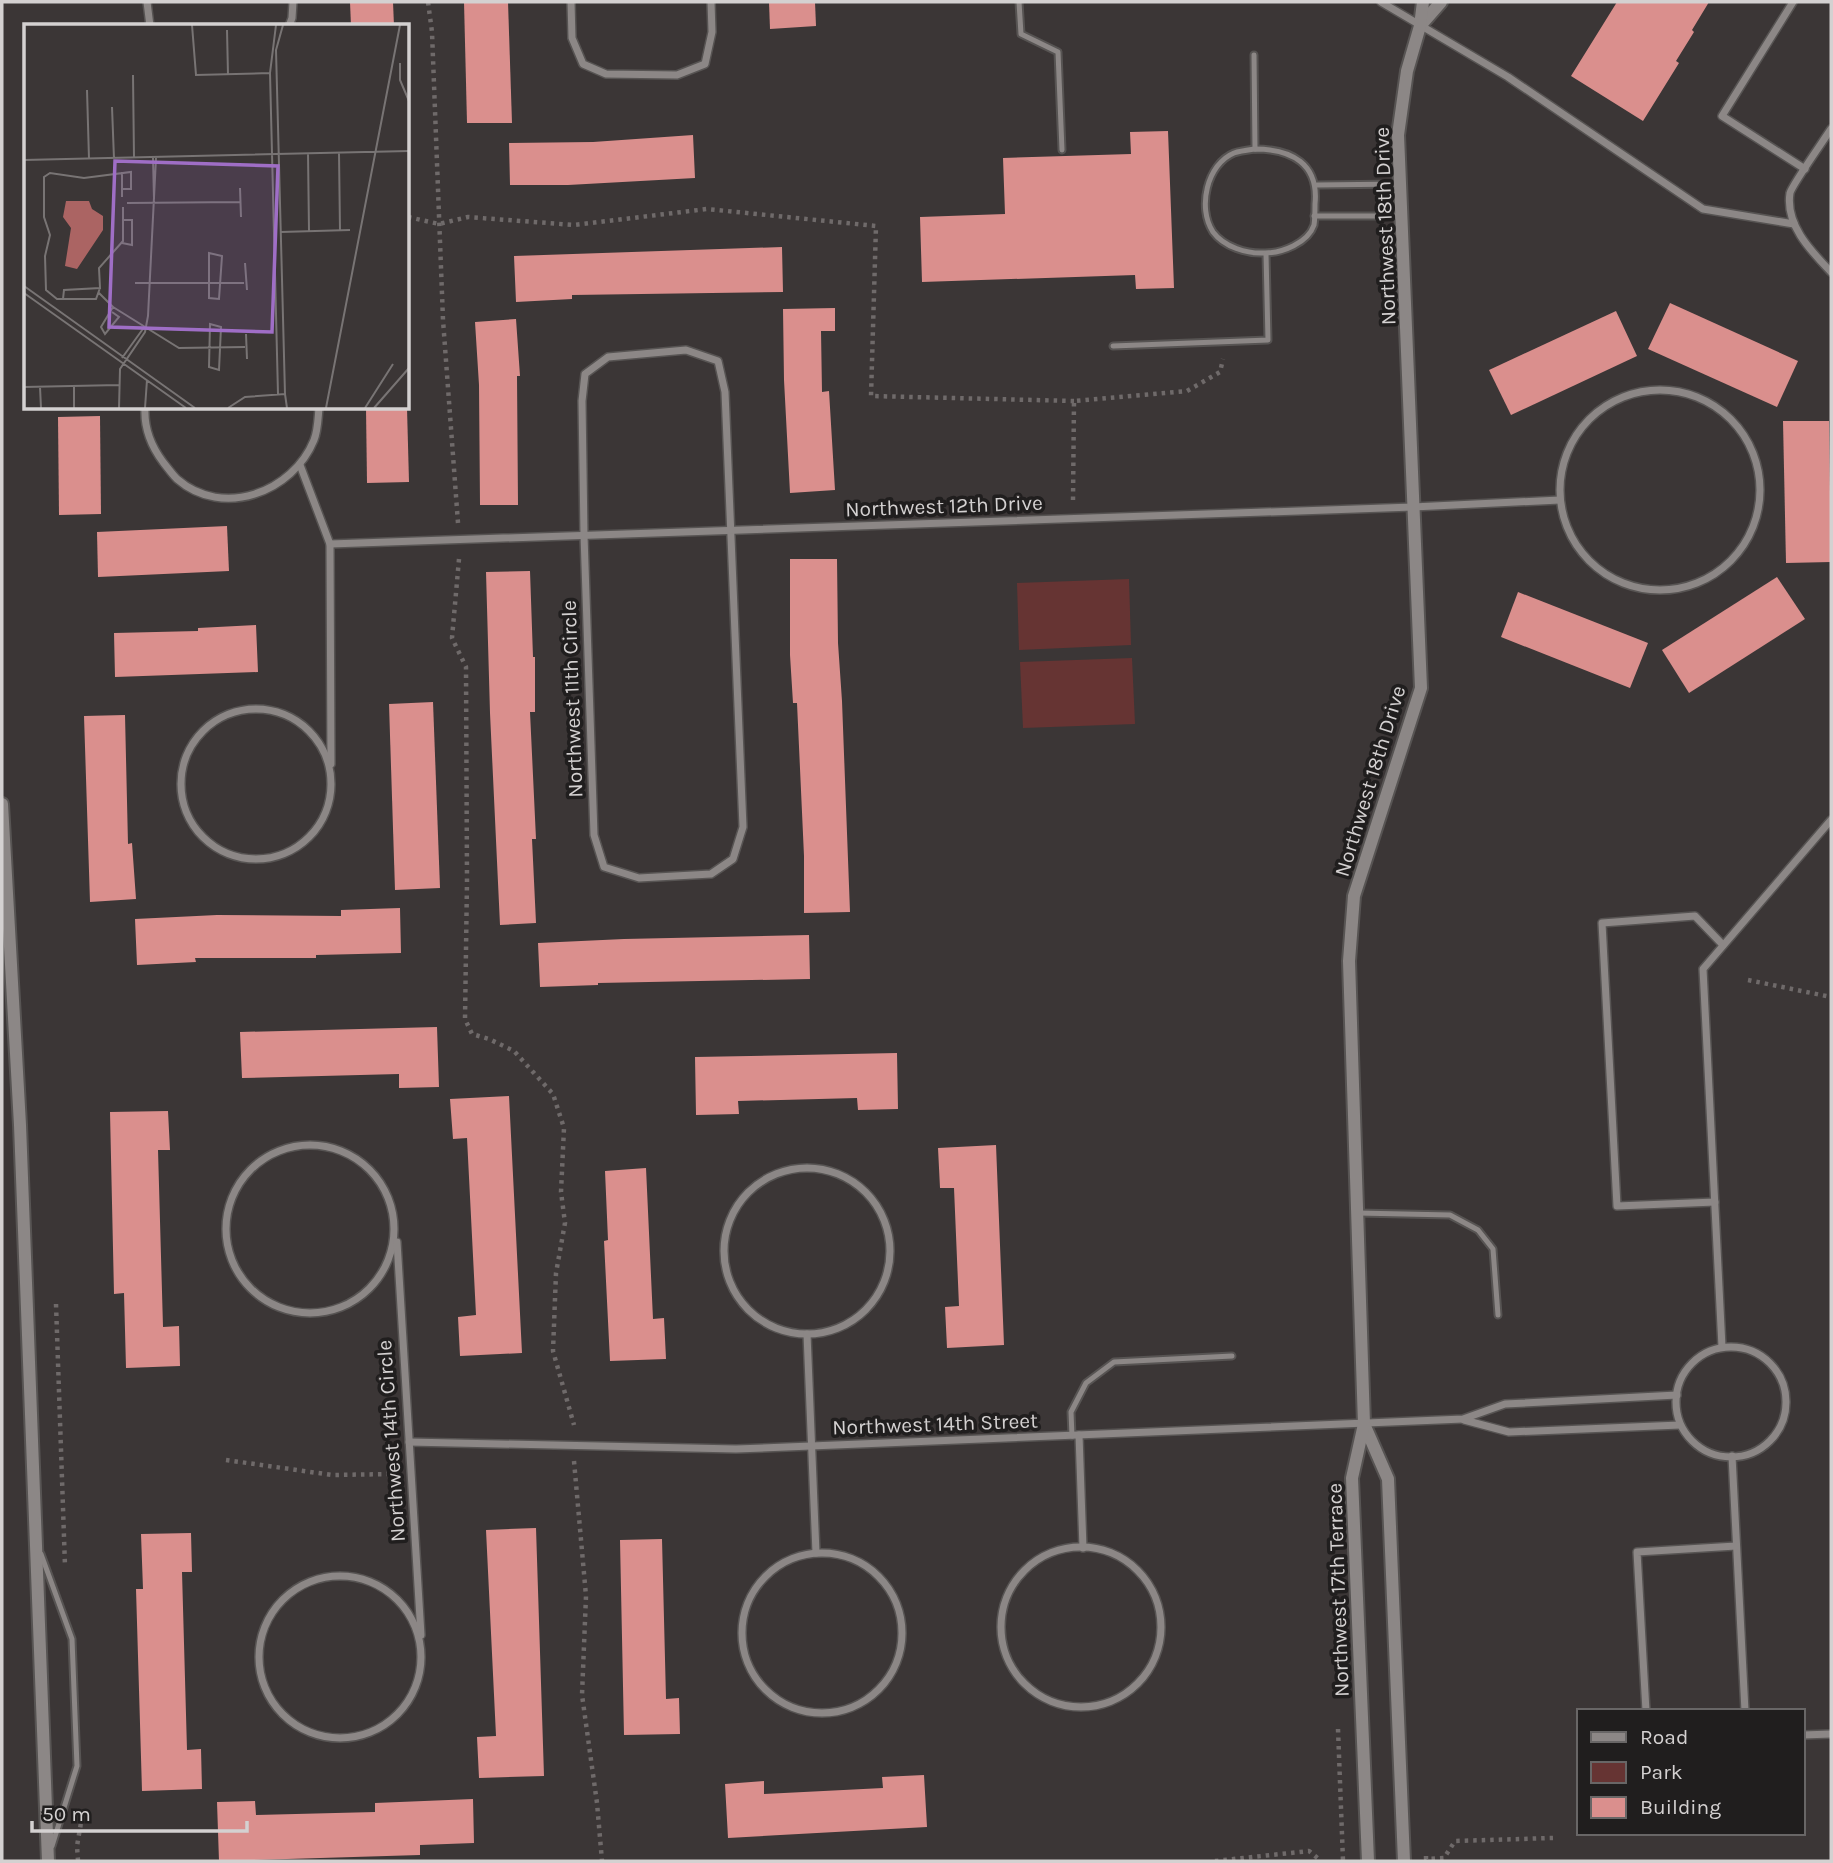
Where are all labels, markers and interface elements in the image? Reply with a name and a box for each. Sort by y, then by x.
inset map [24,24,410,410]
street label: Northwest 18th Drive [1370,126,1400,326]
street label: Northwest 12th Drive [845,491,1043,521]
street label: Northwest 11th Circle [557,600,587,798]
street label: Northwest 18th Drive [1330,683,1410,879]
street label: Northwest 14th Circle [372,1339,410,1543]
street label: Northwest 14th Street [832,1408,1038,1440]
street label: Northwest 17th Terrace [1322,1482,1354,1698]
legend [1577,1709,1805,1835]
text: Road [1640,1725,1688,1749]
text: Park [1640,1760,1683,1784]
scale bar [32,1790,247,1834]
text: Building [1640,1795,1721,1819]
text: 50 m [42,1802,91,1826]

